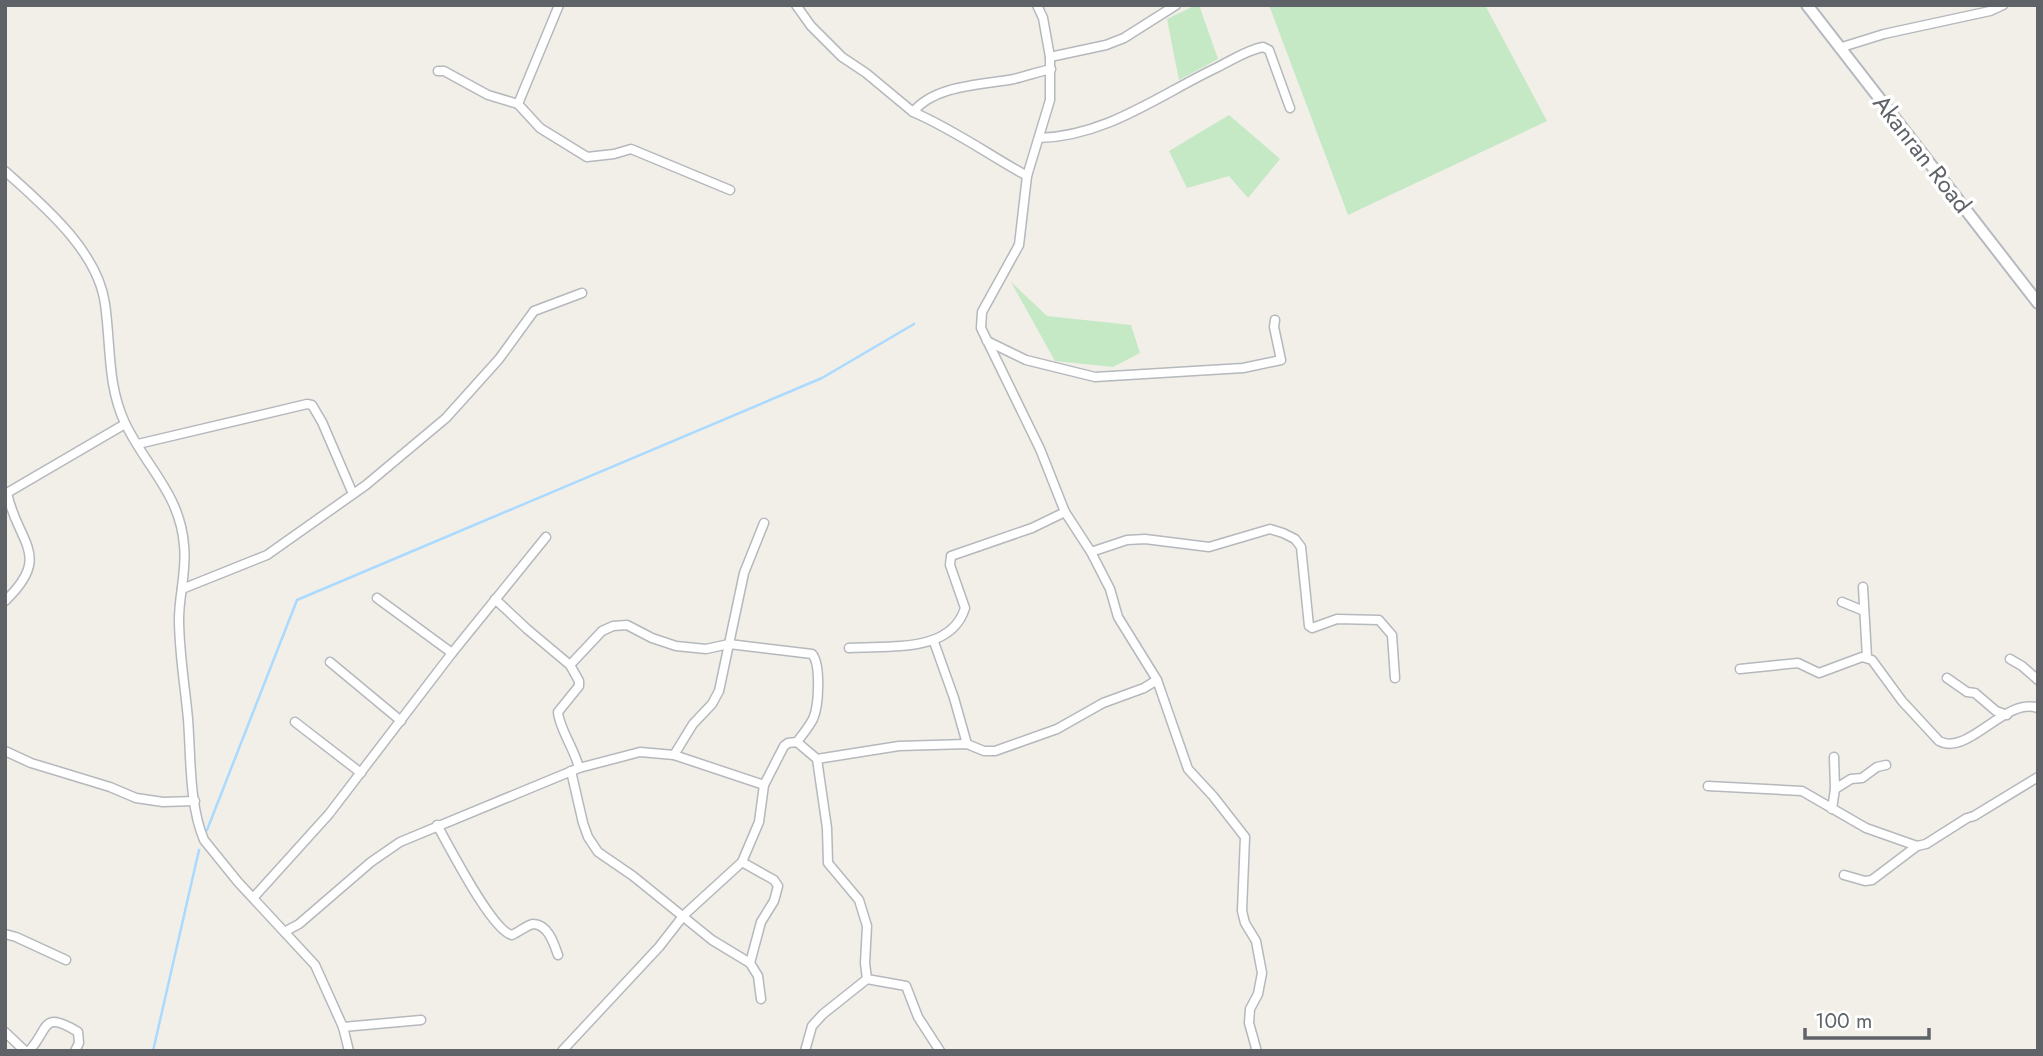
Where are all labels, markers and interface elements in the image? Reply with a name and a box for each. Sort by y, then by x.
street label: Akanran Road [1865,87,1980,220]
scale bar [1805,996,1929,1040]
text: 100 m [1815,1006,1872,1036]

